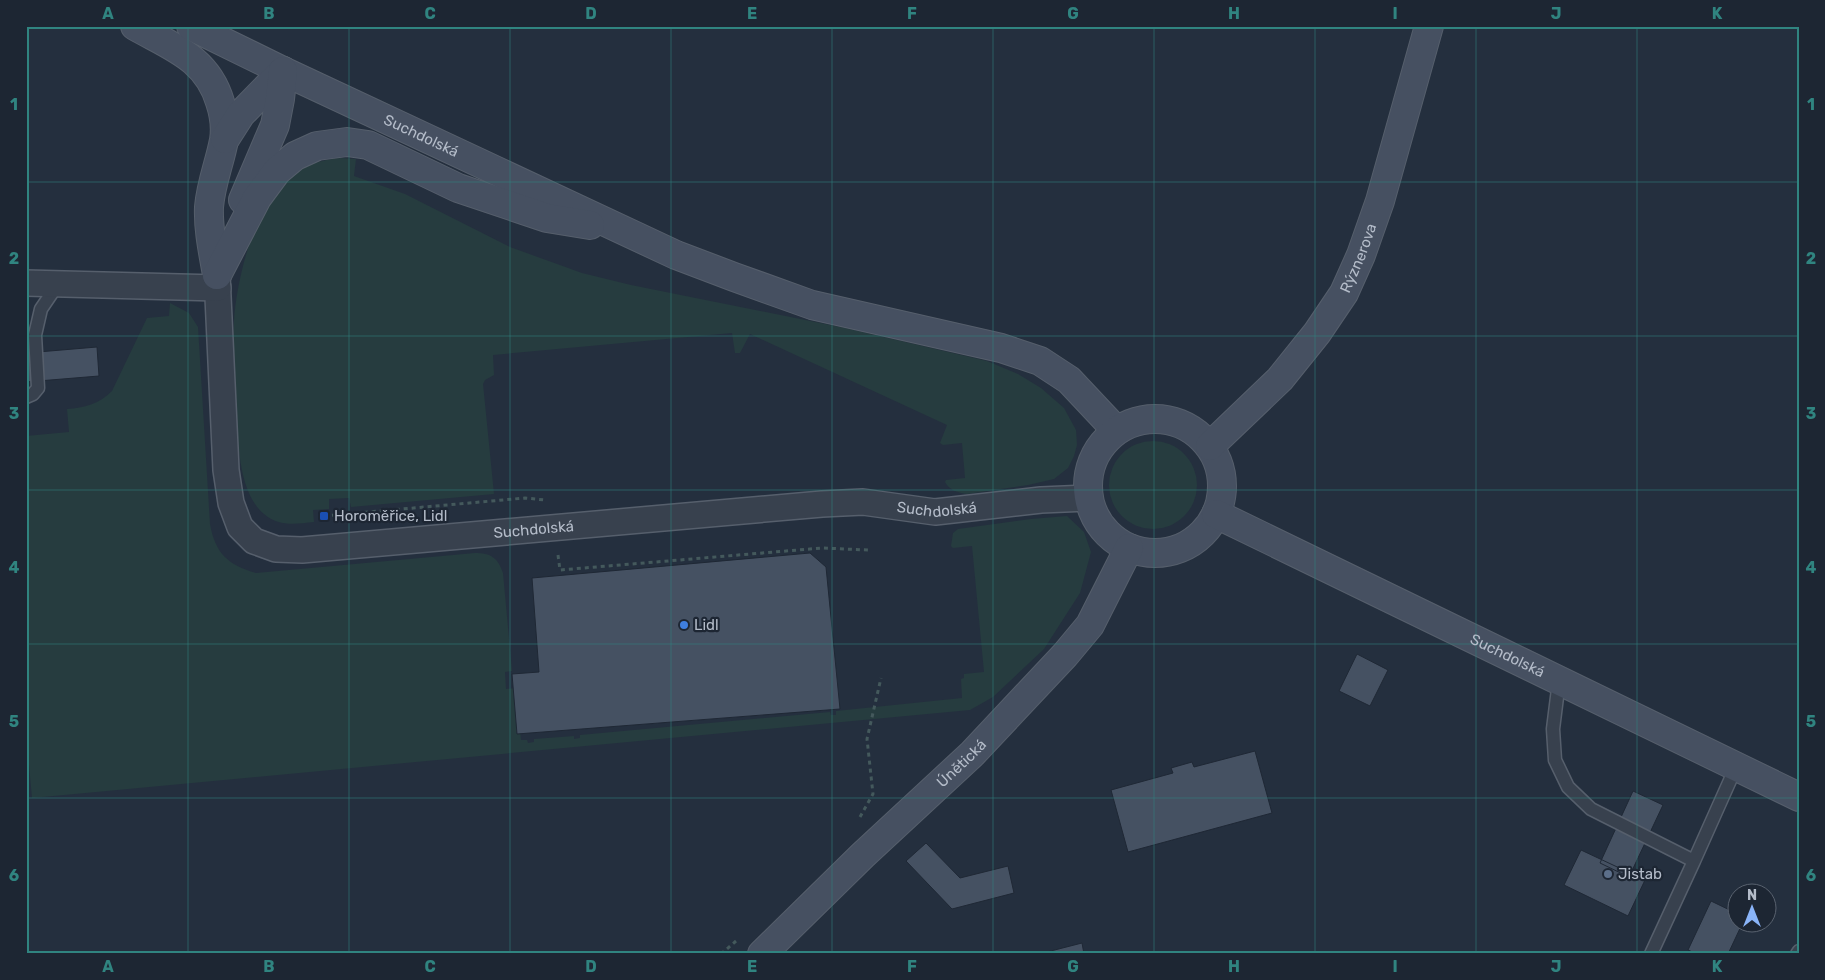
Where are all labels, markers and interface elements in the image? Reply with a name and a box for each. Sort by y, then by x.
text: A [102,4,114,23]
text: B [263,4,275,23]
text: C [424,4,436,23]
text: D [585,4,597,23]
text: E [747,4,757,23]
text: F [907,4,917,23]
text: G [1067,4,1079,23]
text: H [1228,4,1240,23]
text: I [1392,4,1398,23]
text: J [1551,4,1561,23]
text: K [1712,4,1723,23]
text: 1 [10,95,18,114]
text: 1 [1807,95,1815,114]
street label: Suchdolská [381,110,461,161]
street label: Rýznerova [1336,221,1380,296]
text: 2 [9,249,19,268]
text: 2 [1806,249,1816,268]
text: 3 [9,404,19,423]
text: 3 [1806,404,1816,423]
street label: Suchdolská [896,498,978,521]
place label: Horoměřice, Lidl [334,507,447,525]
marker: Horoměřice, Lidl [318,510,330,522]
street label: Suchdolská [493,517,575,542]
text: 4 [9,558,20,577]
text: 4 [1806,558,1817,577]
place label: Lidl [694,616,719,634]
marker: Lidl [678,619,690,631]
street label: Suchdolská [1467,630,1548,681]
text: 5 [9,712,19,731]
text: 5 [1806,712,1816,731]
street label: Únětická [933,736,990,791]
place label: Jistab [1618,865,1662,883]
text: 6 [9,866,19,885]
text: 6 [1806,866,1816,885]
marker: Jistab [1602,868,1614,880]
north arrow [1728,882,1778,932]
text: N [1747,887,1757,904]
text: A [102,957,114,976]
text: B [263,957,275,976]
text: C [424,957,436,976]
text: D [585,957,597,976]
text: E [747,957,757,976]
text: F [907,957,917,976]
text: G [1067,957,1079,976]
text: H [1228,957,1240,976]
text: I [1392,957,1398,976]
text: J [1551,957,1561,976]
text: K [1712,957,1723,976]

